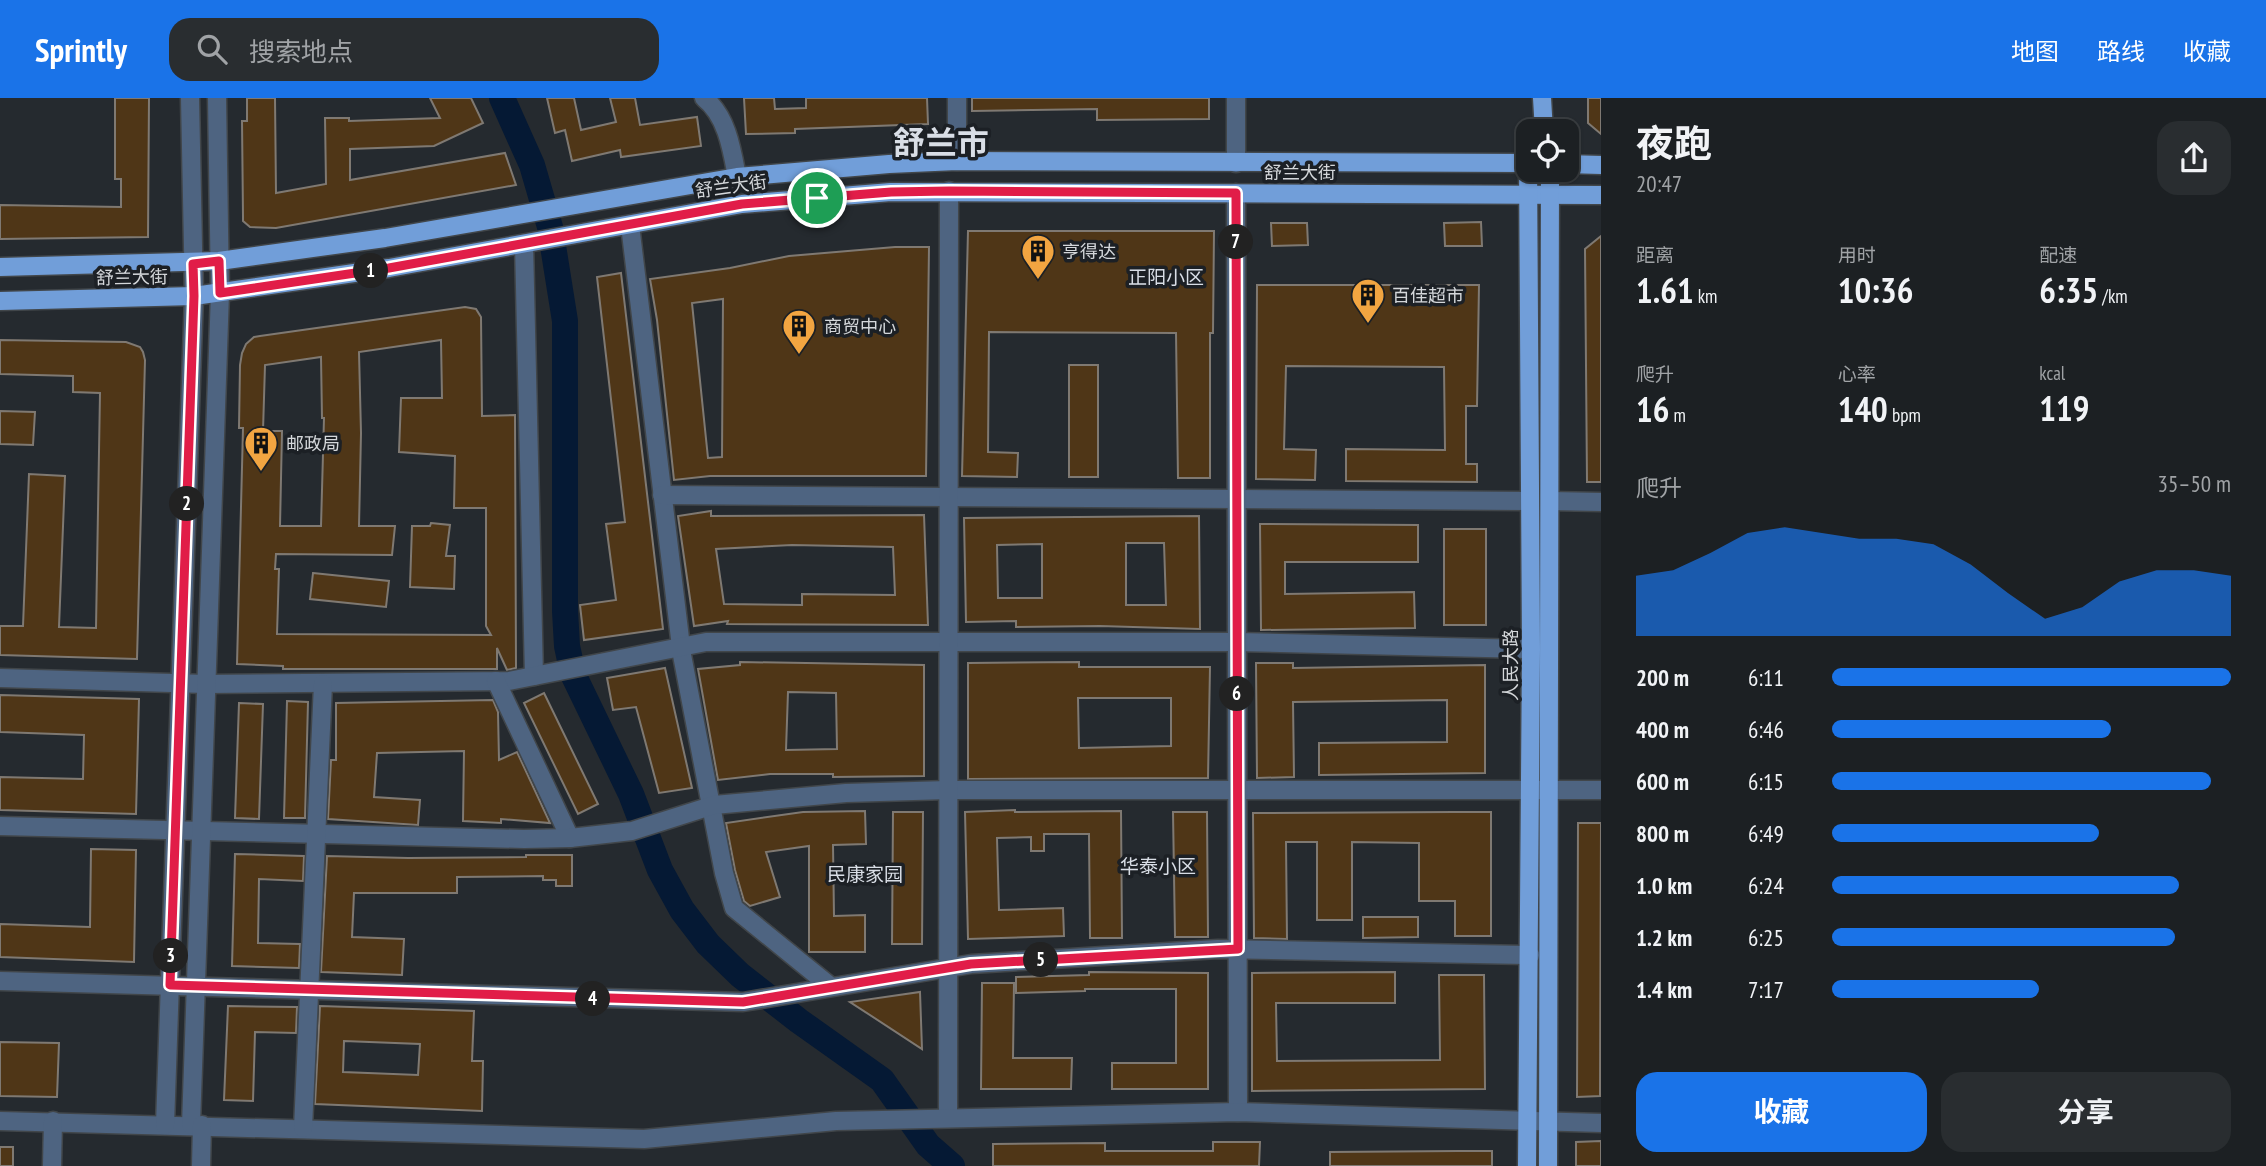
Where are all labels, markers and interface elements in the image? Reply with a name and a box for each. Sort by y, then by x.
search box [169,18,659,81]
text: Sprintly [35,28,127,71]
icon: search [193,30,231,68]
text: 搜索地点 [249,35,353,68]
text: 地图 [2011,36,2059,67]
text: 路线 [2097,36,2145,67]
text: 收藏 [2183,36,2231,67]
text: 夜跑 [1636,118,1712,167]
map controls [1516,119,1579,182]
button: locate [1516,119,1579,182]
district label: 舒兰市 [893,121,989,163]
button: share [2157,121,2231,195]
street label: 舒兰大街 [1264,161,1336,184]
pin [787,168,847,228]
text: 20:47 [1636,169,1682,198]
street label: 舒兰大街 [694,170,768,202]
icon: arrive [798,179,836,217]
pin: 7 [1218,225,1254,260]
text: 7 [1231,229,1240,253]
building icon: 亨得达 [1019,232,1057,281]
place label: 亨得达 [1062,240,1116,263]
text: 距离 [1636,243,1674,267]
text: 用时 [1838,243,1876,267]
text: 配速 [2039,243,2077,267]
pin: 1 [354,254,388,288]
text: 1 [366,258,375,282]
street label: 舒兰大街 [96,265,168,289]
district label: 正阳小区 [1128,265,1204,289]
text: 1.61 [1636,267,1694,313]
text: 10:36 [1838,267,1913,313]
text: 6:35 [2039,267,2098,313]
building icon: 百佳超市 [1349,276,1387,325]
place label: 百佳超市 [1392,284,1464,307]
text: km [1694,284,1717,308]
text: /km [2098,284,2128,308]
building icon: 商贸中心 [780,307,818,356]
place label: 商贸中心 [824,315,896,338]
text: kcal [2039,361,2065,385]
text: 爬升 [1636,362,1674,386]
text: 心率 [1838,362,1876,386]
text: 119 [2039,385,2090,431]
text: 16 [1636,386,1669,432]
text: 140 [1838,386,1888,432]
text: m [1669,403,1686,427]
text: bpm [1888,403,1921,427]
building icon: 邮政局 [242,424,280,473]
place label: 邮政局 [286,432,340,455]
text: 35–50 m [2158,469,2231,498]
text: 爬升 [1636,473,1682,502]
pin: 2 [170,486,204,522]
text: 2 [182,491,191,515]
street label: 人民大路 [1499,629,1522,701]
text: 200 m [1636,663,1689,692]
text: 6:11 [1748,663,1784,692]
pin: 6 [1220,676,1254,712]
text: 6 [1232,681,1241,705]
text: 400 m [1636,715,1689,744]
text: 6:46 [1748,715,1784,744]
text: 600 m [1636,767,1689,796]
text: 6:15 [1748,767,1784,796]
text: 800 m [1636,819,1689,848]
text: 6:49 [1748,819,1784,848]
district label: 华泰小区 [1120,854,1196,878]
district label: 民康家园 [827,862,903,886]
text: 1.0 km [1636,871,1692,900]
text: 6:24 [1748,871,1784,900]
text: 1.2 km [1636,923,1692,952]
text: 6:25 [1748,923,1784,952]
pin: 3 [154,938,188,974]
pin: 5 [1024,942,1058,978]
text: 3 [166,943,175,967]
text: 5 [1036,947,1045,971]
text: 1.4 km [1636,975,1692,1004]
text: 7:17 [1748,975,1784,1004]
pin: 4 [576,982,610,1016]
text: 4 [588,986,597,1010]
button: 收藏 [1636,1072,1927,1152]
button: 分享 [1941,1072,2231,1152]

